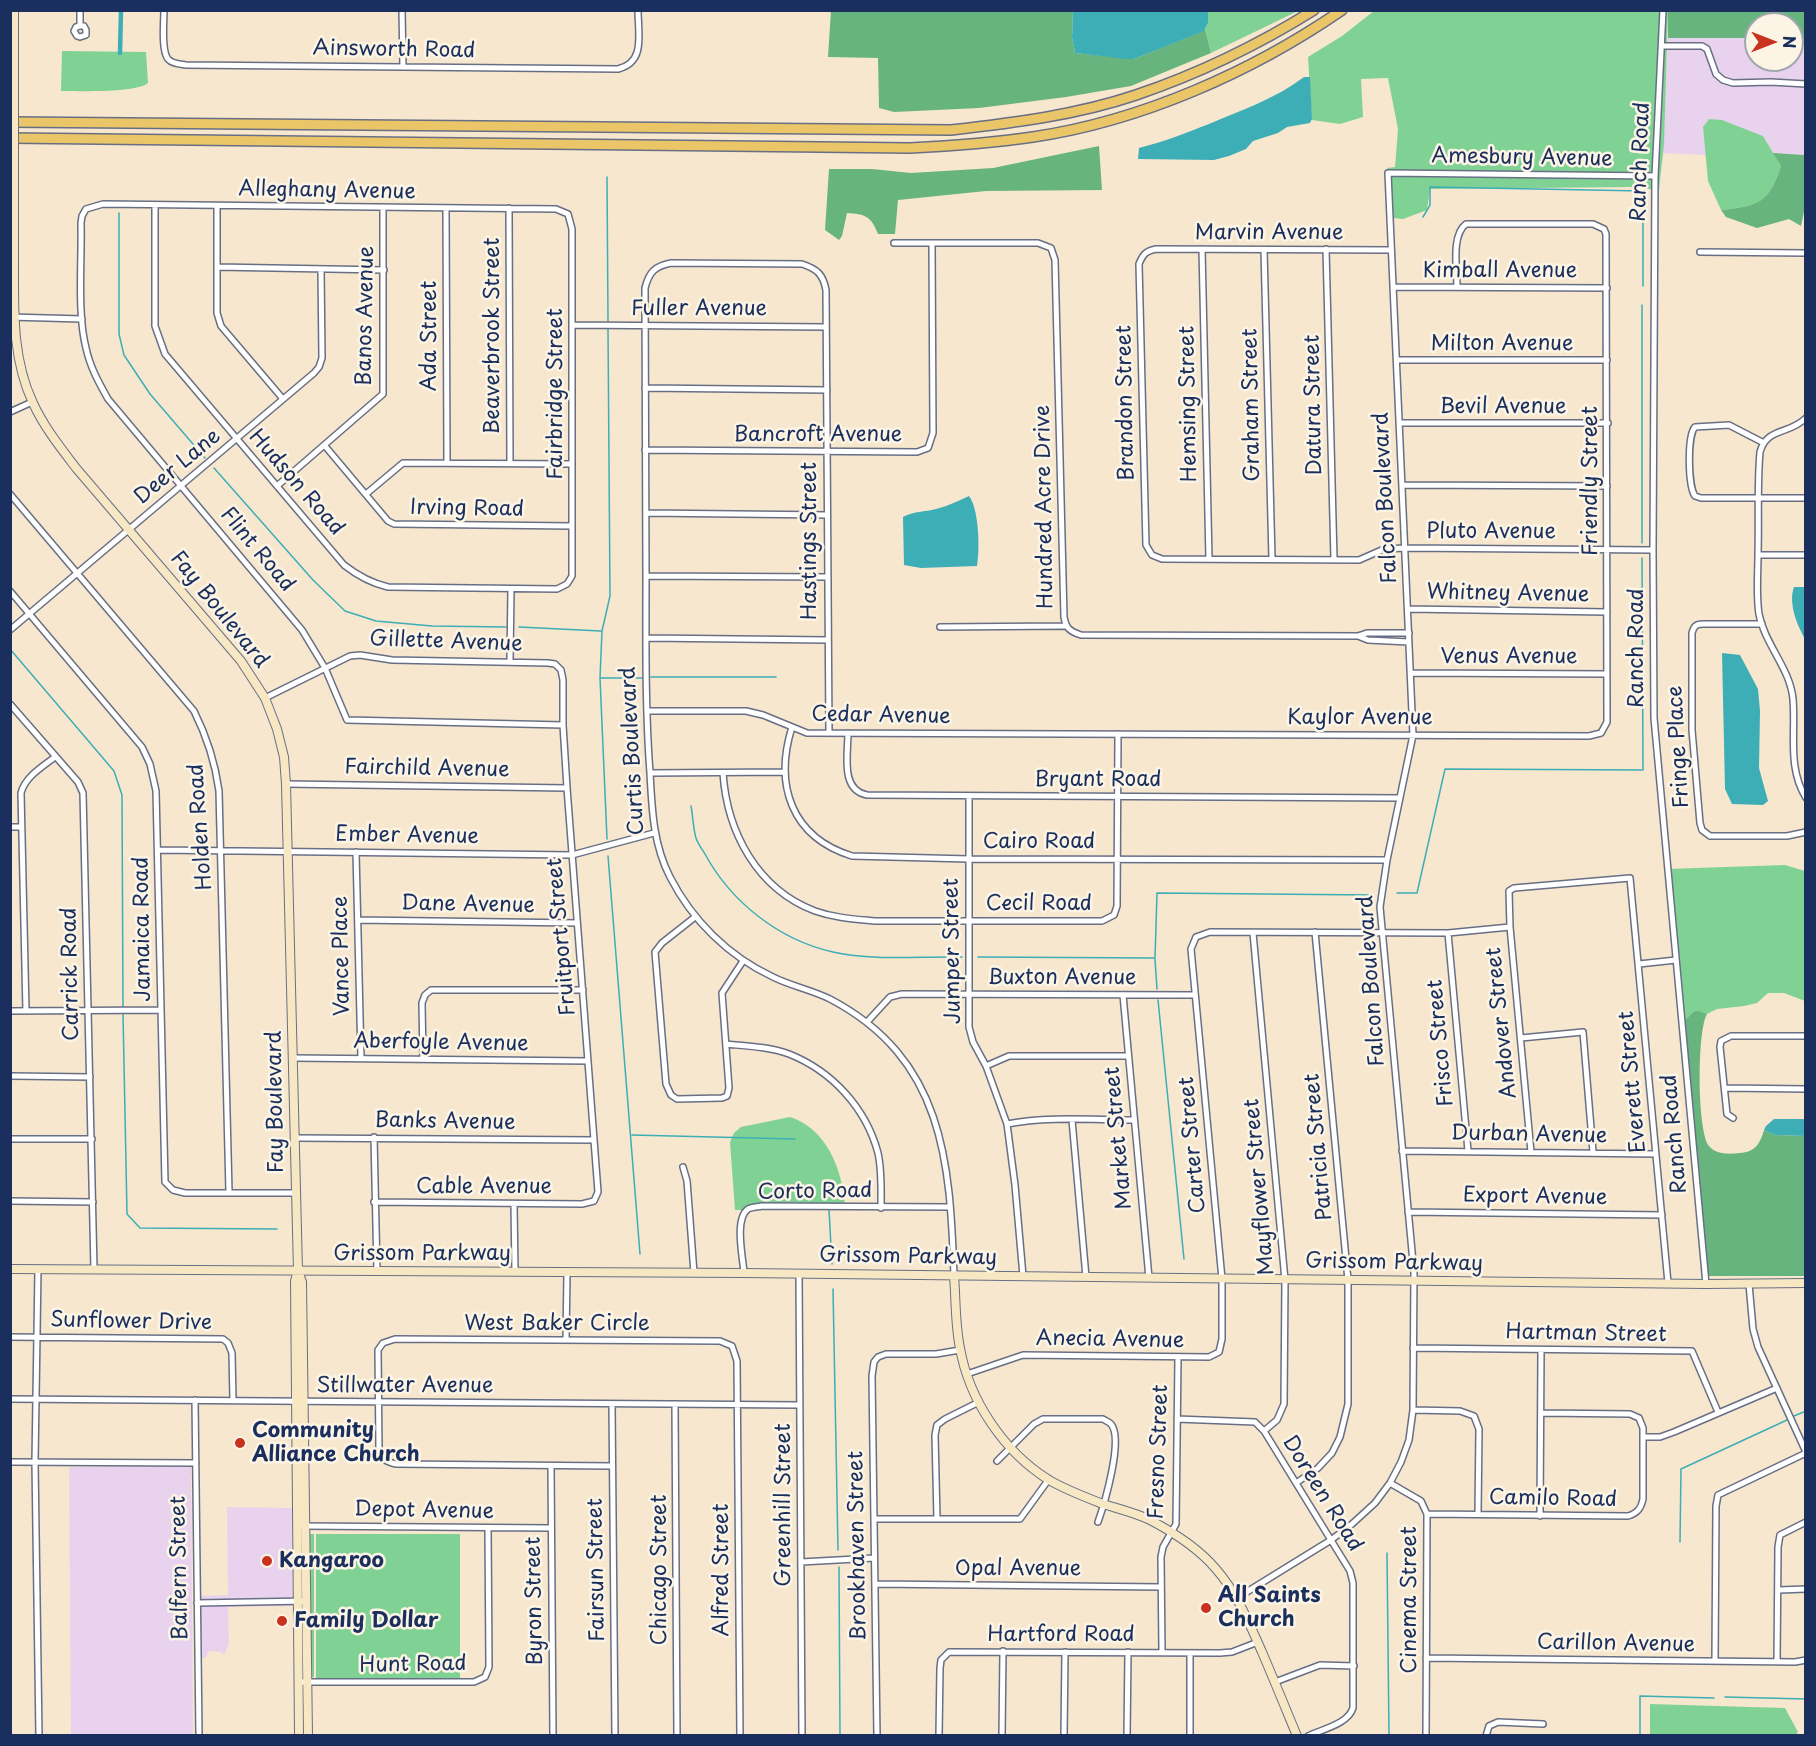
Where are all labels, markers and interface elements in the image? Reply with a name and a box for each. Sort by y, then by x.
north arrow [1744,12,1804,72]
street label: Ainsworth Road [312,36,476,64]
text: N [1778,36,1802,48]
street label: Ranch Road [1626,102,1656,222]
street label: Amesbury Avenue [1431,144,1613,172]
street label: Alleghany Avenue [238,177,416,205]
street label: Marvin Avenue [1195,220,1343,246]
street label: Beaverbrook Street [480,237,506,435]
street label: Banos Avenue [352,246,380,386]
street label: Kimball Avenue [1423,258,1577,284]
street label: Ada Street [417,281,443,391]
street label: Fuller Avenue [631,296,767,322]
street label: Fairbridge Street [543,308,569,480]
street label: Brandon Street [1112,325,1140,481]
street label: Hemsing Street [1175,325,1203,483]
street label: Graham Street [1238,328,1266,482]
street label: Milton Avenue [1431,331,1573,357]
street label: Datura Street [1300,334,1328,476]
street label: Bevil Avenue [1440,394,1566,420]
street label: Hundred Acre Drive [1031,405,1059,609]
street label: Friendly Street [1578,406,1604,556]
street label: Falcon Boulevard [1369,412,1403,584]
street label: Bancroft Avenue [734,422,902,448]
street label: Deer Lane [130,424,226,510]
street label: Hudson Road [243,425,349,541]
street label: Hastings Street [797,462,823,620]
street label: Irving Road [410,495,524,523]
street label: Flint Road [215,503,299,597]
street label: Pluto Avenue [1426,519,1556,545]
street label: Fay Boulevard [164,547,274,673]
street label: Whitney Avenue [1427,580,1589,608]
street label: Ranch Road [1624,588,1650,708]
street label: Gillette Avenue [369,627,523,657]
street label: Venus Avenue [1440,644,1578,670]
street label: Curtis Boulevard [616,666,650,836]
street label: Fringe Place [1663,685,1695,809]
street label: Cedar Avenue [811,702,951,730]
street label: Kaylor Avenue [1287,705,1433,731]
street label: Fairchild Avenue [344,755,510,783]
street label: Holden Road [184,763,218,891]
street label: Bryant Road [1035,767,1161,793]
street label: Ember Avenue [335,822,479,850]
street label: Cairo Road [983,829,1095,855]
street label: Jamaica Road [129,856,157,1002]
street label: Fruitport Street [543,857,581,1017]
street label: Jumper Street [939,878,967,1024]
street label: Dane Avenue [401,891,535,919]
street label: Cecil Road [986,891,1092,917]
street label: Falcon Boulevard [1353,894,1391,1068]
street label: Vance Place [328,896,356,1016]
street label: Carrick Road [57,907,85,1041]
street label: Andover Street [1482,946,1522,1100]
street label: Buxton Avenue [988,965,1136,991]
street label: Frisco Street [1423,978,1459,1108]
street label: Everett Street [1614,1010,1652,1154]
street label: Aberfoyle Avenue [353,1029,529,1057]
street label: Fay Boulevard [262,1031,290,1173]
street label: Market Street [1100,1066,1138,1210]
street label: Patricia Street [1300,1072,1338,1222]
street label: Ranch Road [1657,1073,1693,1195]
street label: Carter Street [1174,1076,1212,1214]
street label: Mayflower Street [1240,1098,1280,1276]
street label: Banks Avenue [374,1108,516,1136]
street label: Durban Avenue [1451,1121,1607,1149]
street label: Cable Avenue [416,1174,552,1200]
street label: Corto Road [757,1178,873,1206]
street label: Export Avenue [1463,1183,1607,1211]
street label: Grissom Parkway [333,1241,511,1267]
street label: Grissom Parkway [819,1243,997,1271]
street label: Grissom Parkway [1305,1249,1483,1277]
street label: Sunflower Drive [50,1308,212,1336]
street label: West Baker Circle [464,1311,650,1337]
street label: Hartman Street [1505,1320,1667,1348]
street label: Anecia Avenue [1036,1326,1184,1354]
street label: Stillwater Avenue [317,1373,493,1399]
street label: Fresno Street [1144,1384,1174,1520]
place label: Community Alliance Church [252,1418,420,1468]
street label: Greenhill Street [771,1423,797,1587]
street label: Doreen Road [1276,1431,1368,1557]
marker: Community Alliance Church [233,1436,247,1450]
street label: Brookhaven Street [844,1451,872,1641]
street label: Camilo Road [1489,1485,1617,1513]
street label: Chicago Street [647,1495,673,1645]
street label: Balfern Street [166,1496,194,1640]
street label: Depot Avenue [354,1497,494,1525]
street label: Fairsun Street [583,1498,611,1642]
street label: Alfred Street [709,1504,735,1636]
street label: Cinema Street [1397,1526,1423,1674]
street label: Byron Street [521,1536,549,1666]
place label: Kangaroo [279,1548,384,1574]
marker: Kangaroo [260,1554,274,1568]
street label: Opal Avenue [955,1556,1081,1582]
place label: All Saints Church [1218,1583,1321,1633]
marker: All Saints Church [1199,1601,1213,1615]
place label: Family Dollar [294,1608,439,1634]
marker: Family Dollar [275,1614,289,1628]
street label: Hartford Road [987,1622,1135,1648]
street label: Carillon Avenue [1537,1630,1695,1658]
street label: Hunt Road [359,1651,467,1679]

